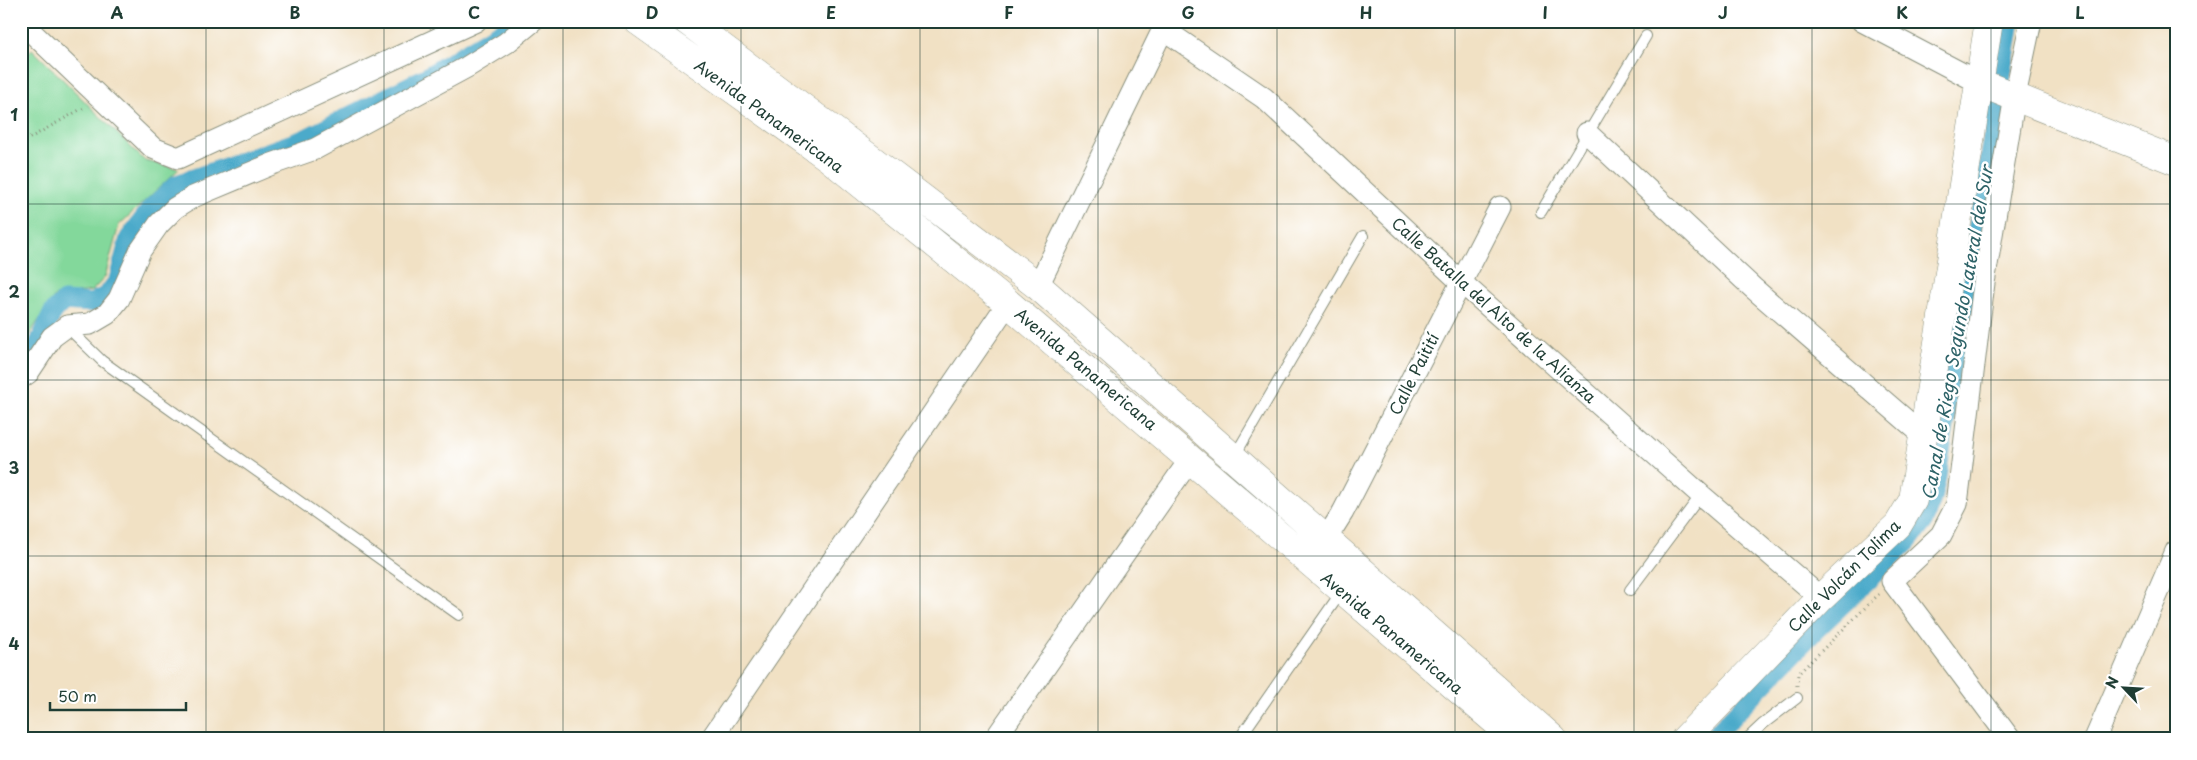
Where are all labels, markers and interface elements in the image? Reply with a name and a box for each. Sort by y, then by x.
text: A [111,0,124,24]
text: B [290,0,301,24]
text: C [468,0,480,24]
text: D [646,0,658,24]
text: E [826,0,836,24]
text: F [1004,0,1014,24]
text: G [1181,0,1195,24]
text: H [1360,0,1372,24]
text: I [1542,0,1548,24]
text: J [1718,0,1728,24]
text: K [1896,0,1908,24]
text: L [2075,0,2085,24]
street label: Avenida Panamericana [690,53,849,178]
text: 1 [10,102,18,126]
water label: Canal de Riego Segundo Lateral del Sur [1914,161,2000,502]
street label: Calle Batalla del Alto de la Alianza [1387,211,1602,408]
text: 2 [8,279,20,303]
street label: Avenida Panamericana [1010,301,1163,435]
street label: Calle Paitití [1382,328,1444,419]
text: 3 [9,455,19,479]
street label: Calle Volcán Tolima [1782,514,1905,637]
street label: Avenida Panamericana [1316,565,1469,699]
text: 4 [9,631,20,655]
north arrow [2100,662,2150,712]
text: N [2100,673,2124,692]
scale bar [50,680,186,712]
text: 50 m [58,684,97,707]

